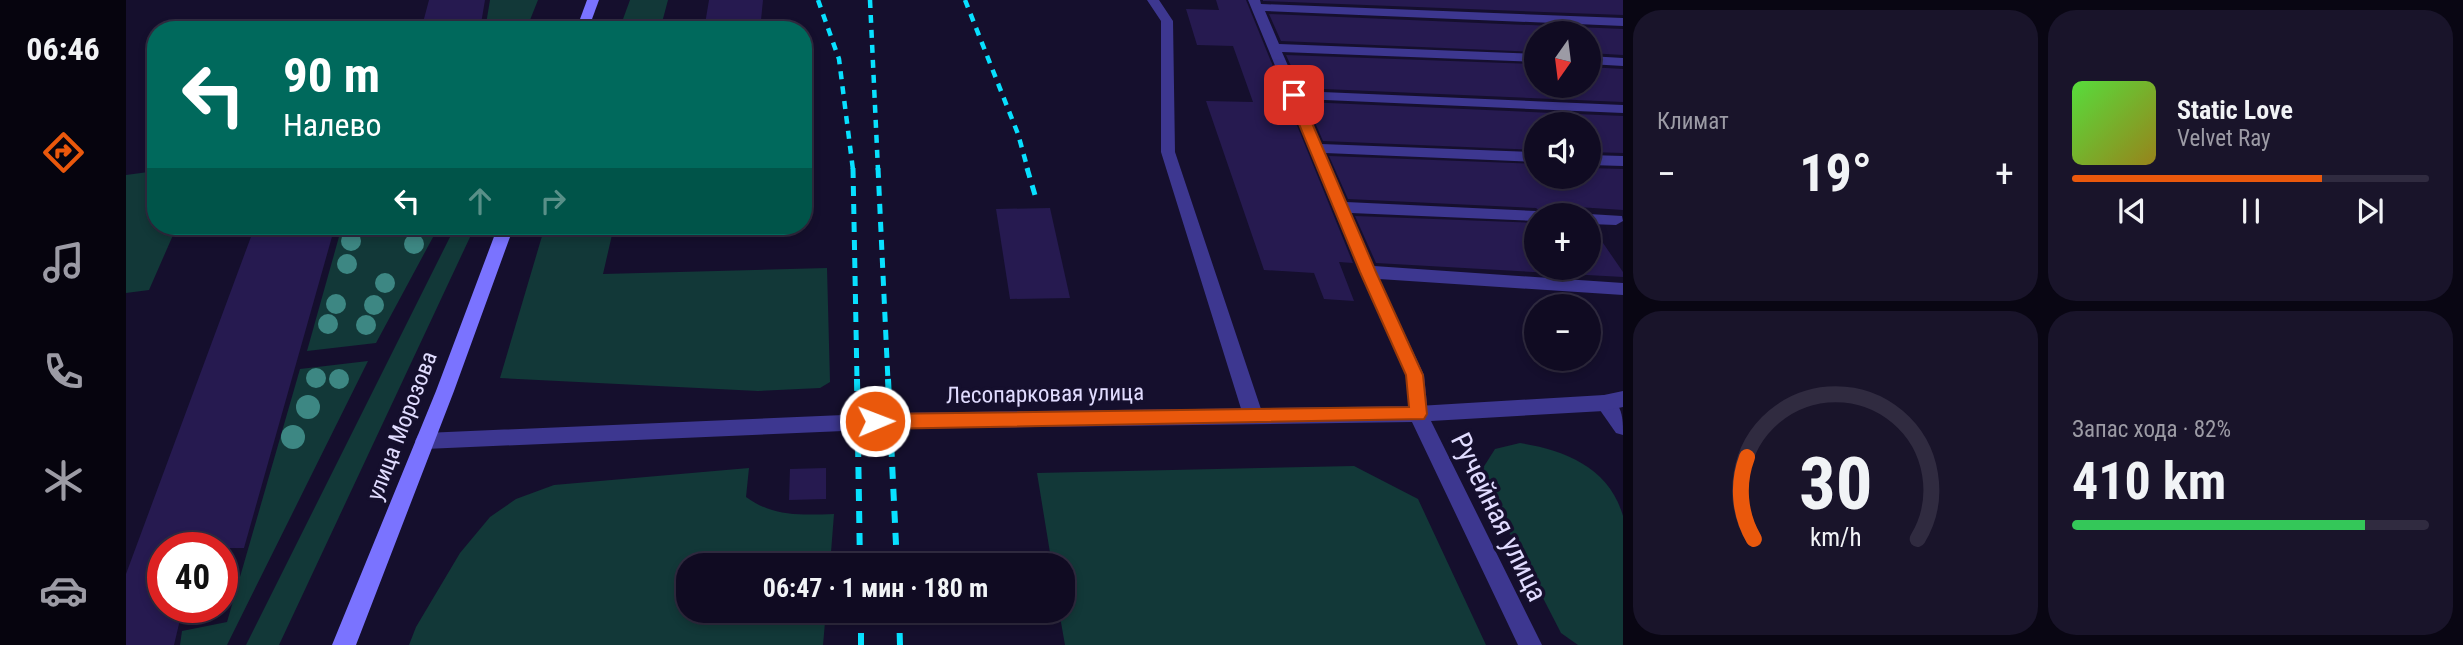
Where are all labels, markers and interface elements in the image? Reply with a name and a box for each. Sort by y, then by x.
north arrow [1524,21,1601,98]
map controls [1524,21,1601,371]
text: 06:46 [26,30,100,68]
text: 90 m [283,47,380,104]
icon: left [168,49,259,140]
pin [1264,65,1324,125]
icon: arrive [1275,76,1313,114]
text: Static Love [2177,95,2293,125]
text: Налево [283,106,382,144]
text: Климат [1657,108,1729,135]
button: sound [1524,112,1601,189]
text: Velvet Ray [2177,125,2271,152]
icon: directions [39,128,88,177]
text: 19° [1799,143,1872,204]
text: − [1657,152,1676,196]
text: + [1995,152,2014,196]
icon: left [388,182,426,220]
icon: ahead [461,182,499,220]
icon: right [534,182,572,220]
icon: previous [2113,192,2151,230]
icon: pause [2232,192,2270,230]
icon: next [2351,192,2389,230]
button: + [1524,203,1601,280]
icon: music [39,238,88,287]
button: − [1524,294,1601,371]
icon: phone [39,347,88,396]
street label: улица Морозова [361,348,443,504]
street label: Лесопарковая улица [946,379,1144,409]
position arrow [838,384,912,458]
text: Запас хода · 82% [2072,416,2231,443]
street label: Ручейная улица [1444,427,1554,607]
text: 30 [1799,441,1872,527]
text: 410 km [2072,451,2226,512]
icon: climate [39,456,88,505]
text: km/h [1810,523,1861,552]
speed limit sign: 40 [147,532,238,623]
icon: car [39,566,88,615]
text: 06:47 · 1 мин · 180 m [763,573,988,603]

